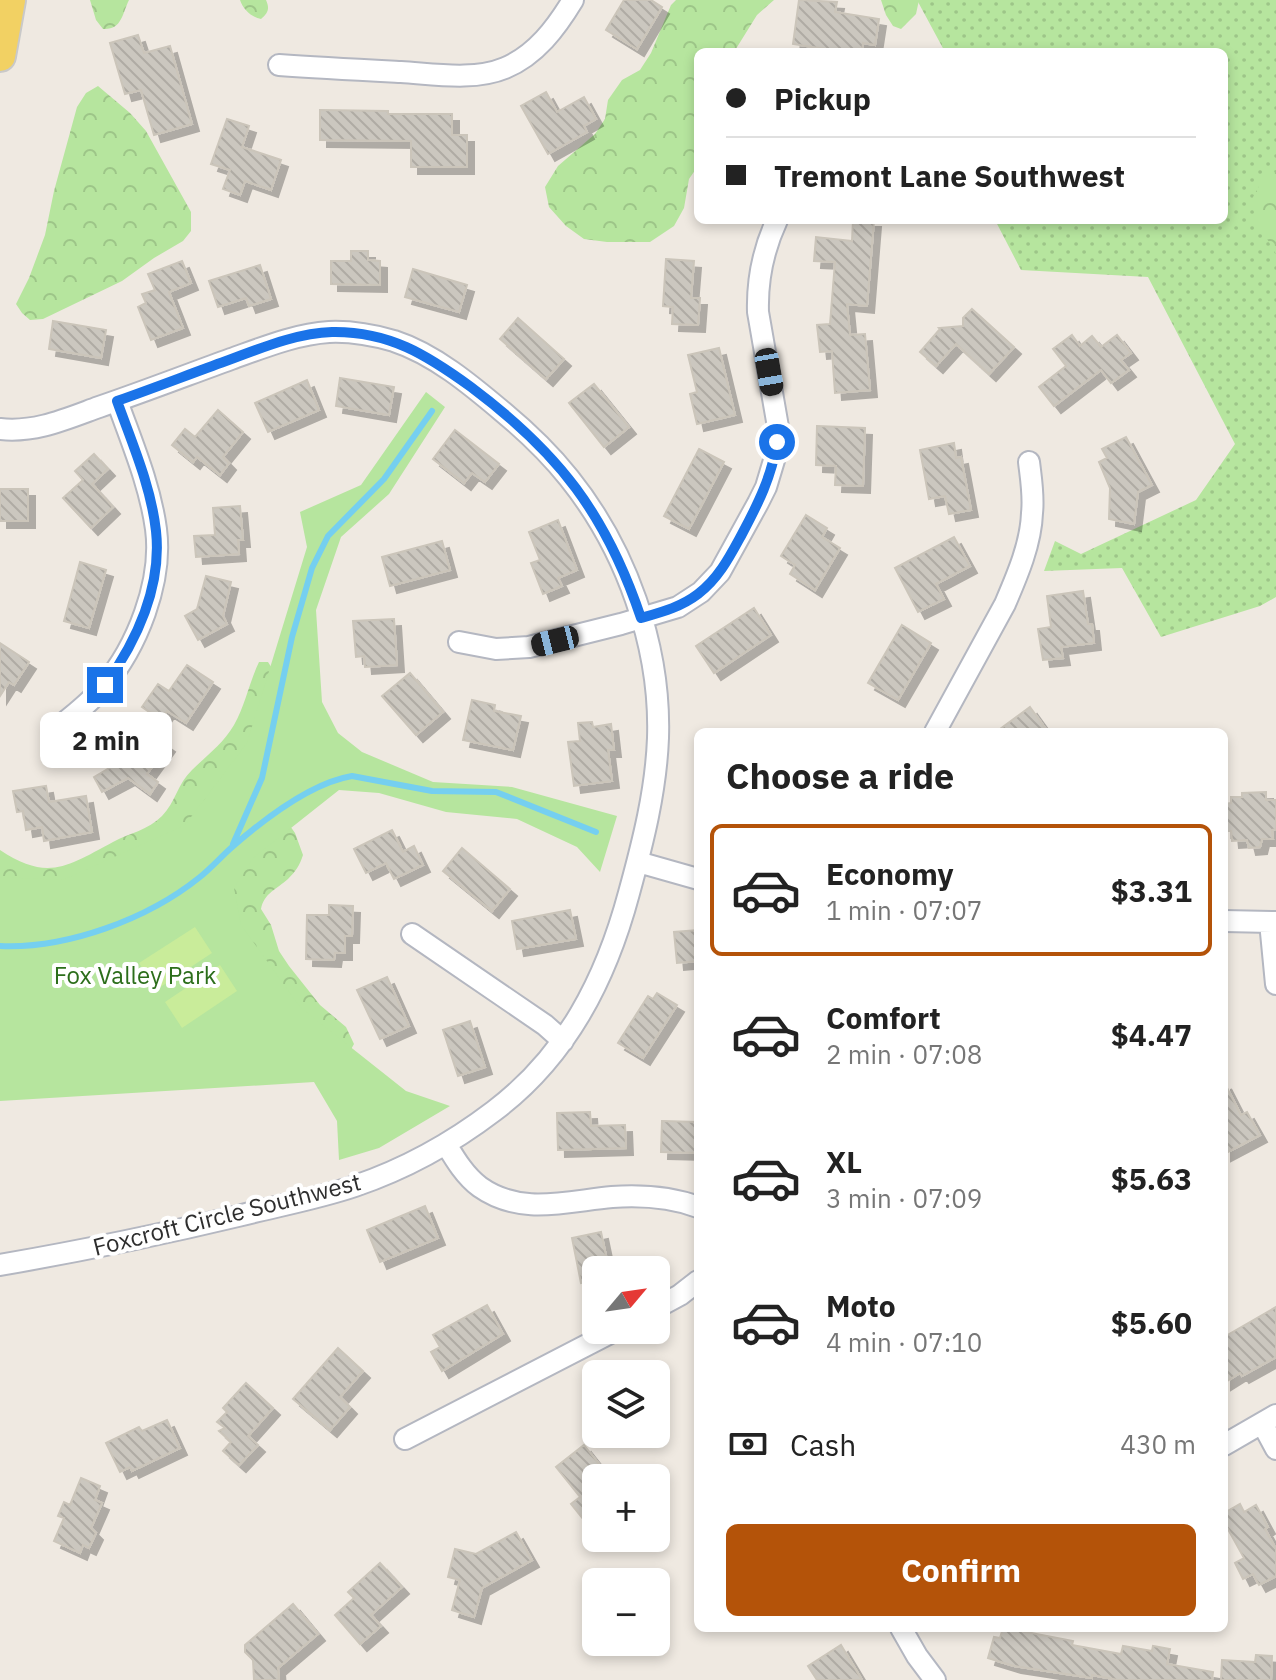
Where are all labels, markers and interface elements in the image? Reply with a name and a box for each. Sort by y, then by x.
text: Pickup [774,79,871,118]
text: Tremont Lane Southwest [774,156,1125,195]
car [753,346,785,398]
route start [759,424,795,460]
car [529,624,581,658]
route end [87,667,123,703]
callout: 2 min [39,713,171,769]
text: 2 min [72,723,140,757]
text: Choose a ride [726,752,954,799]
icon: car [730,854,802,926]
text: Economy [826,854,954,893]
text: $3.31 [1111,871,1192,910]
text: 1 min · 07:07 [826,893,982,927]
park label: Fox Valley Park [54,959,217,991]
icon: car [730,998,802,1070]
text: Comfort [826,998,941,1037]
text: $4.47 [1111,1015,1192,1054]
text: 2 min · 07:08 [826,1037,982,1071]
icon: car [730,1142,802,1214]
text: XL [826,1142,862,1181]
text: $5.63 [1111,1159,1192,1198]
street label: Foxcroft Circle Southwest [89,1165,364,1263]
text: 3 min · 07:09 [826,1181,982,1215]
north arrow [582,1256,670,1344]
map controls [582,1256,670,1656]
icon: car [730,1286,802,1358]
text: Moto [826,1286,896,1325]
text: $5.60 [1111,1303,1192,1342]
text: 4 min · 07:10 [826,1325,982,1359]
button: layers [582,1360,670,1448]
icon: cash [726,1422,770,1466]
text: Cash [790,1425,856,1464]
text: 430 m [1120,1427,1196,1461]
button: + [582,1464,670,1552]
button: Confirm [726,1524,1196,1616]
button: − [582,1568,670,1656]

